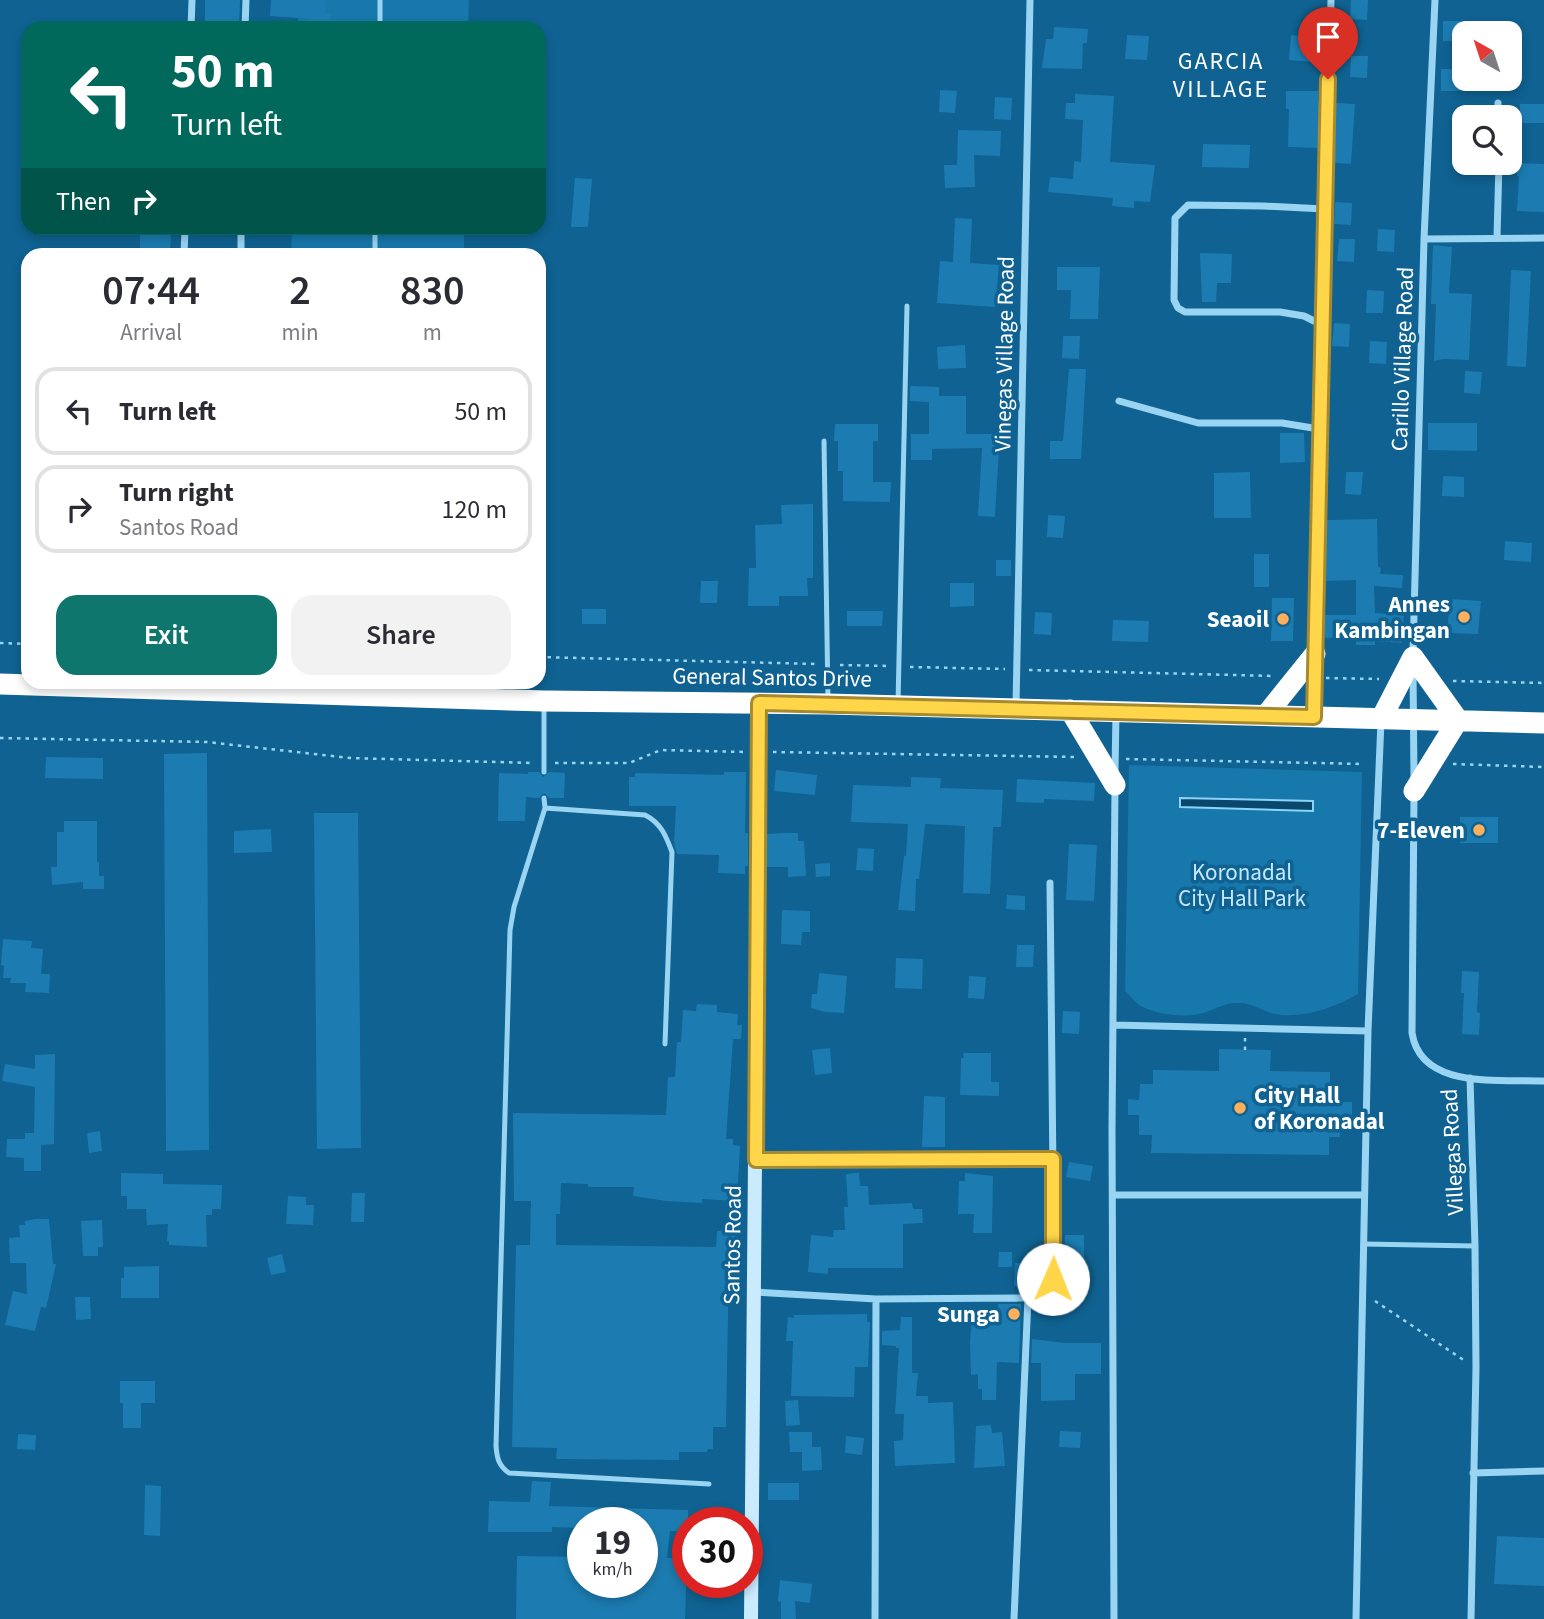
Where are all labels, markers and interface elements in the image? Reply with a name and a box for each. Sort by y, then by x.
pin [1298,7,1358,79]
icon: arrive [1309,18,1347,56]
north arrow [1452,21,1522,91]
map controls [1452,21,1522,175]
text: 50 m [171,37,275,107]
district label: GARCIA VILLAGE [1173,44,1269,107]
icon: left [56,49,147,140]
text: Turn left [171,102,282,148]
button: search [1452,105,1522,175]
icon: right [125,182,163,220]
text: Then [56,183,111,220]
street label: Vinegas Village Road [986,256,1023,452]
text: 07:44 [102,261,200,321]
text: 2 [289,261,311,321]
text: 830 [400,261,465,321]
street label: Carillo Village Road [1383,266,1422,452]
text: Arrival [120,316,182,349]
text: min [281,316,319,349]
text: m [423,316,442,349]
icon: left [60,392,98,430]
text: Turn left [119,393,216,430]
text: 50 m [454,393,507,430]
text: Turn right [119,474,234,511]
icon: right [60,490,98,528]
text: 120 m [441,491,507,528]
text: Santos Road [119,511,239,544]
place label: Annes Kambingan [1334,588,1450,647]
button: Exit [56,595,277,675]
button: Share [291,595,511,675]
place label: Seaoil [1207,603,1269,636]
marker: Annes Kambingan [1456,609,1472,625]
marker: Seaoil [1275,611,1291,627]
street label: General Santos Drive [672,659,872,696]
place label: 7-Eleven [1377,814,1465,847]
marker: 7-Eleven [1471,822,1487,838]
park label: Koronadal City Hall Park [1178,856,1307,915]
place label: City Hall of Koronadal [1254,1079,1385,1138]
street label: Villegas Road [1433,1088,1472,1216]
marker: City Hall of Koronadal [1232,1100,1248,1116]
street label: Santos Road [715,1185,750,1305]
position arrow [1016,1242,1090,1316]
place label: Sunga [937,1298,1000,1331]
marker: Sunga [1006,1306,1022,1322]
speed limit sign: 30 [672,1507,763,1598]
text: 19 [594,1518,631,1568]
text: km/h [593,1557,632,1582]

